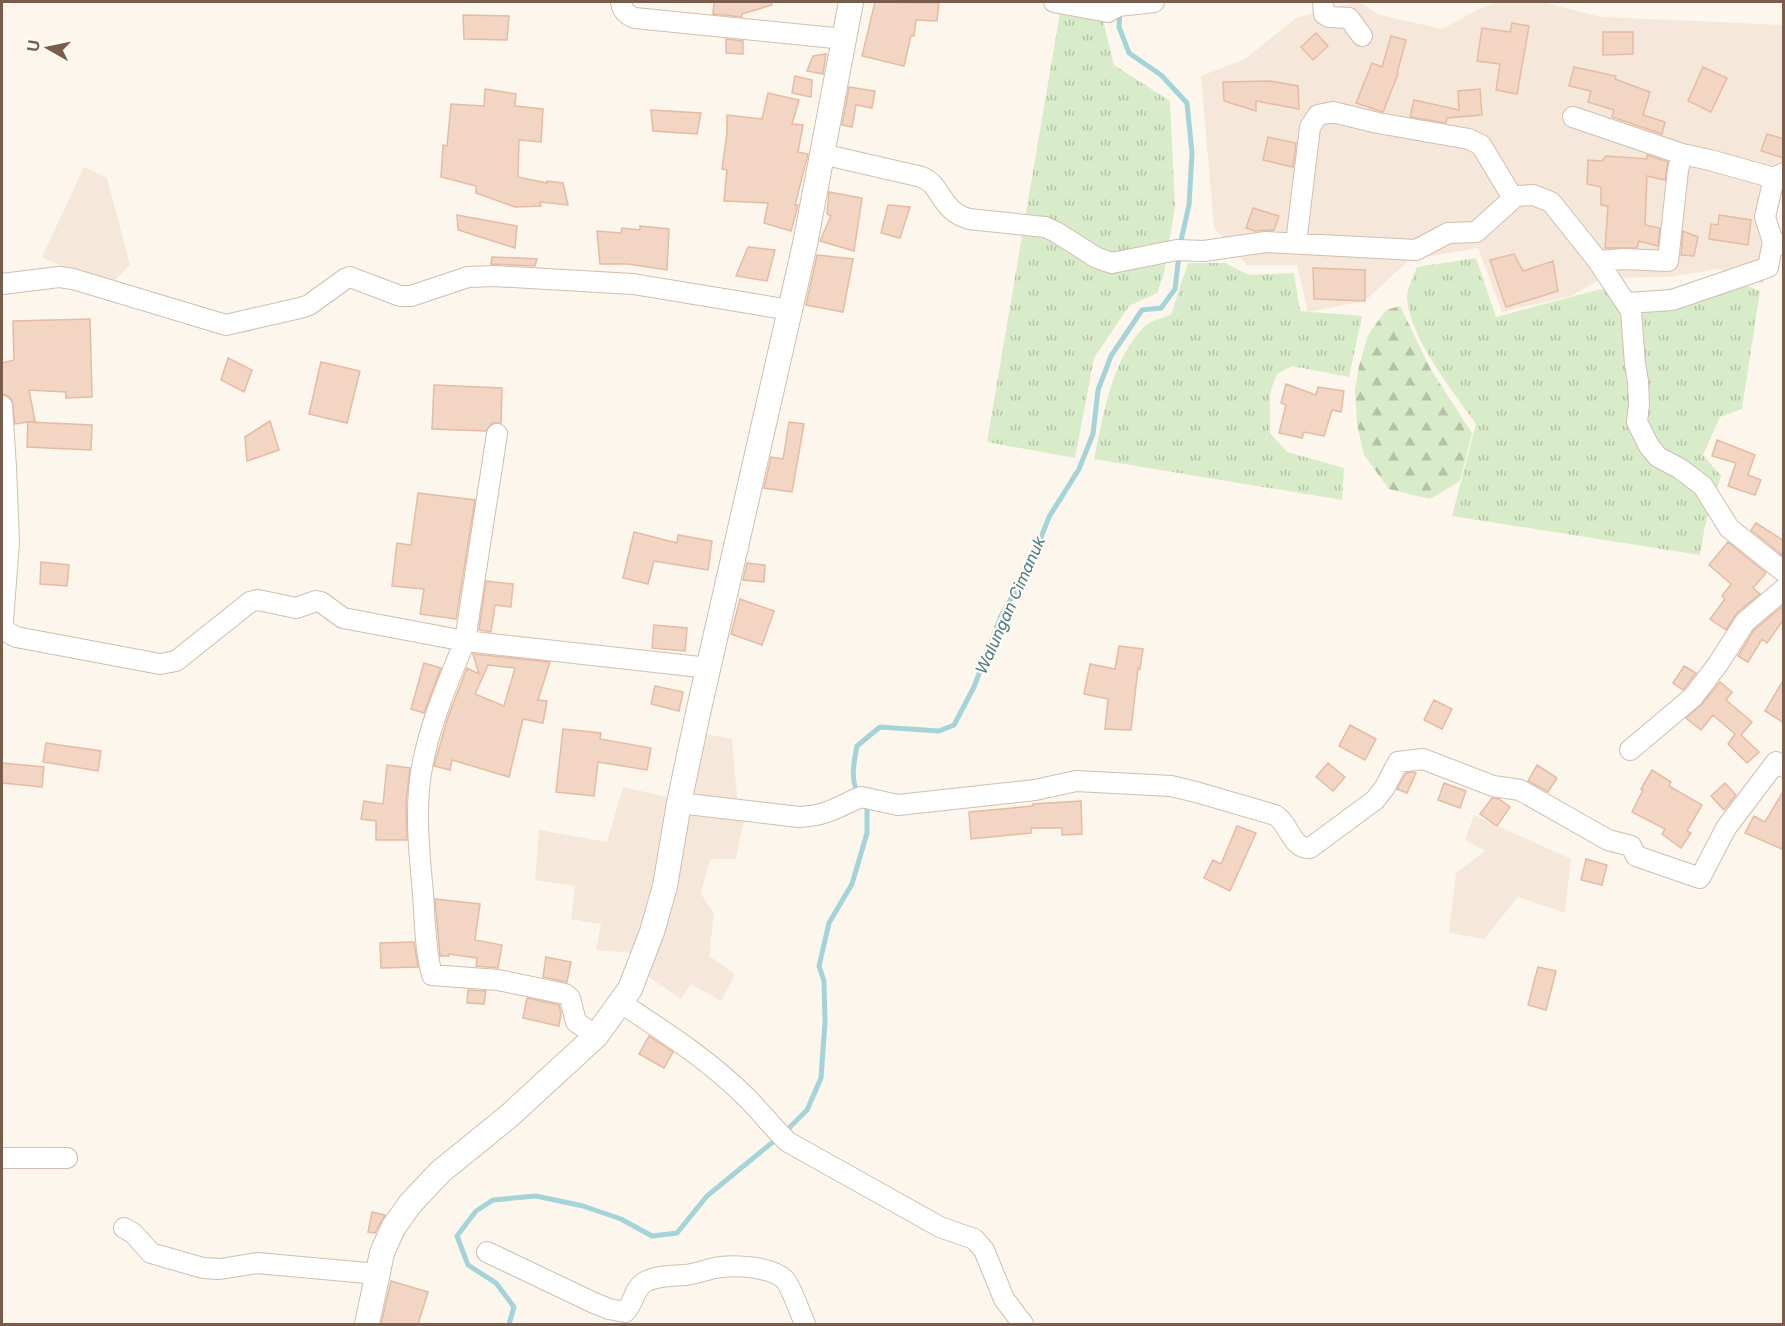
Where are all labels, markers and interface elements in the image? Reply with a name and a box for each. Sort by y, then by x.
north arrow [18,18,78,78]
text: U [22,38,44,53]
water label: Walungan Cimanuk [971,533,1049,677]

